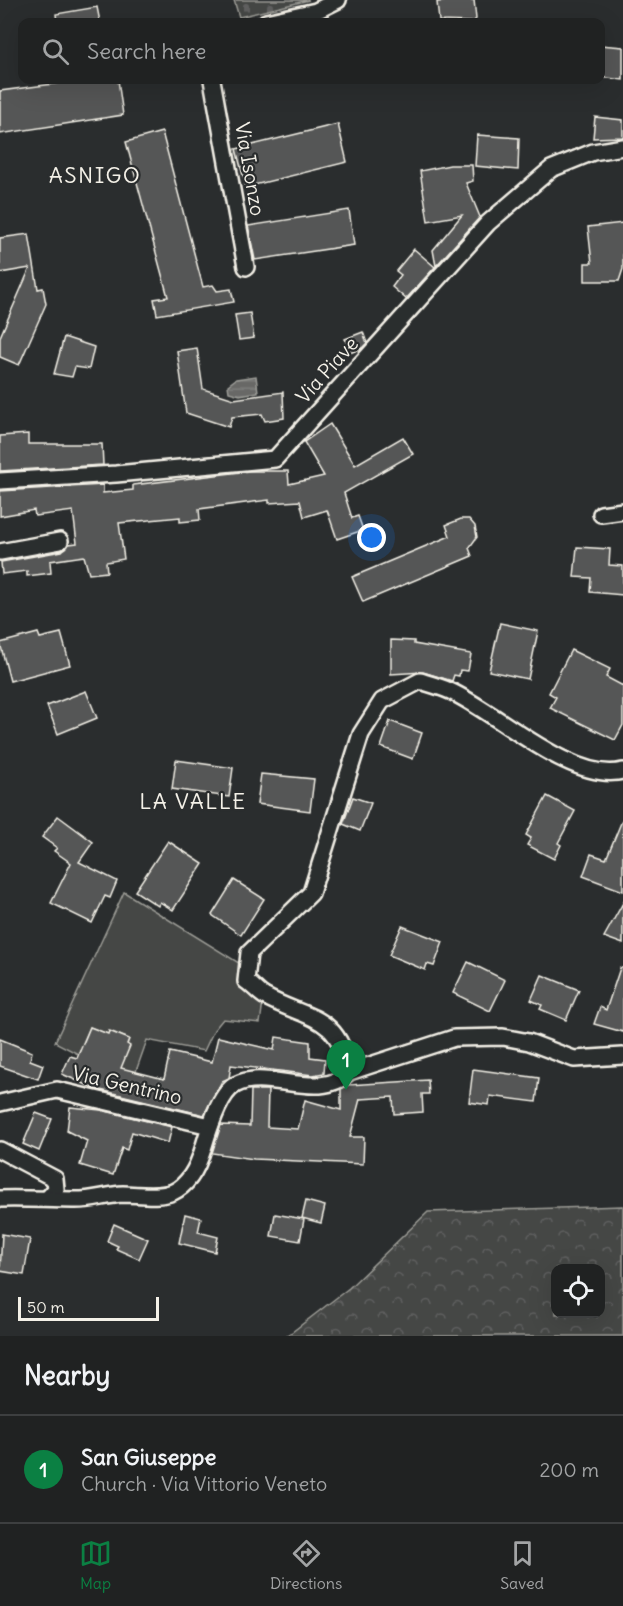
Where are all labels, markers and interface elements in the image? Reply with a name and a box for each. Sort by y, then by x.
search box [18,18,605,84]
icon: search [39,35,72,68]
text: Search here [87,37,206,65]
street label: Via Isonzo [230,120,271,218]
district label: ASNIGO [49,161,141,189]
street label: Via Piave [290,331,363,408]
your location [357,523,386,552]
district label: LA VALLE [139,787,247,815]
pin: 1 [326,1040,366,1090]
street label: Via Gentrino [70,1060,184,1109]
map controls [551,1264,605,1318]
button: locate [551,1264,605,1318]
scale bar [18,1294,159,1322]
text: 50 m [27,1297,65,1317]
text: Nearby [24,1359,110,1392]
text: San Giuseppe [81,1443,216,1471]
text: 1 [40,1457,47,1482]
text: 200 m [539,1457,599,1482]
text: Church · Via Vittorio Veneto [81,1471,327,1496]
tab: Map [79,1537,112,1593]
tab: Directions [270,1537,342,1593]
tab: Saved [500,1537,544,1593]

